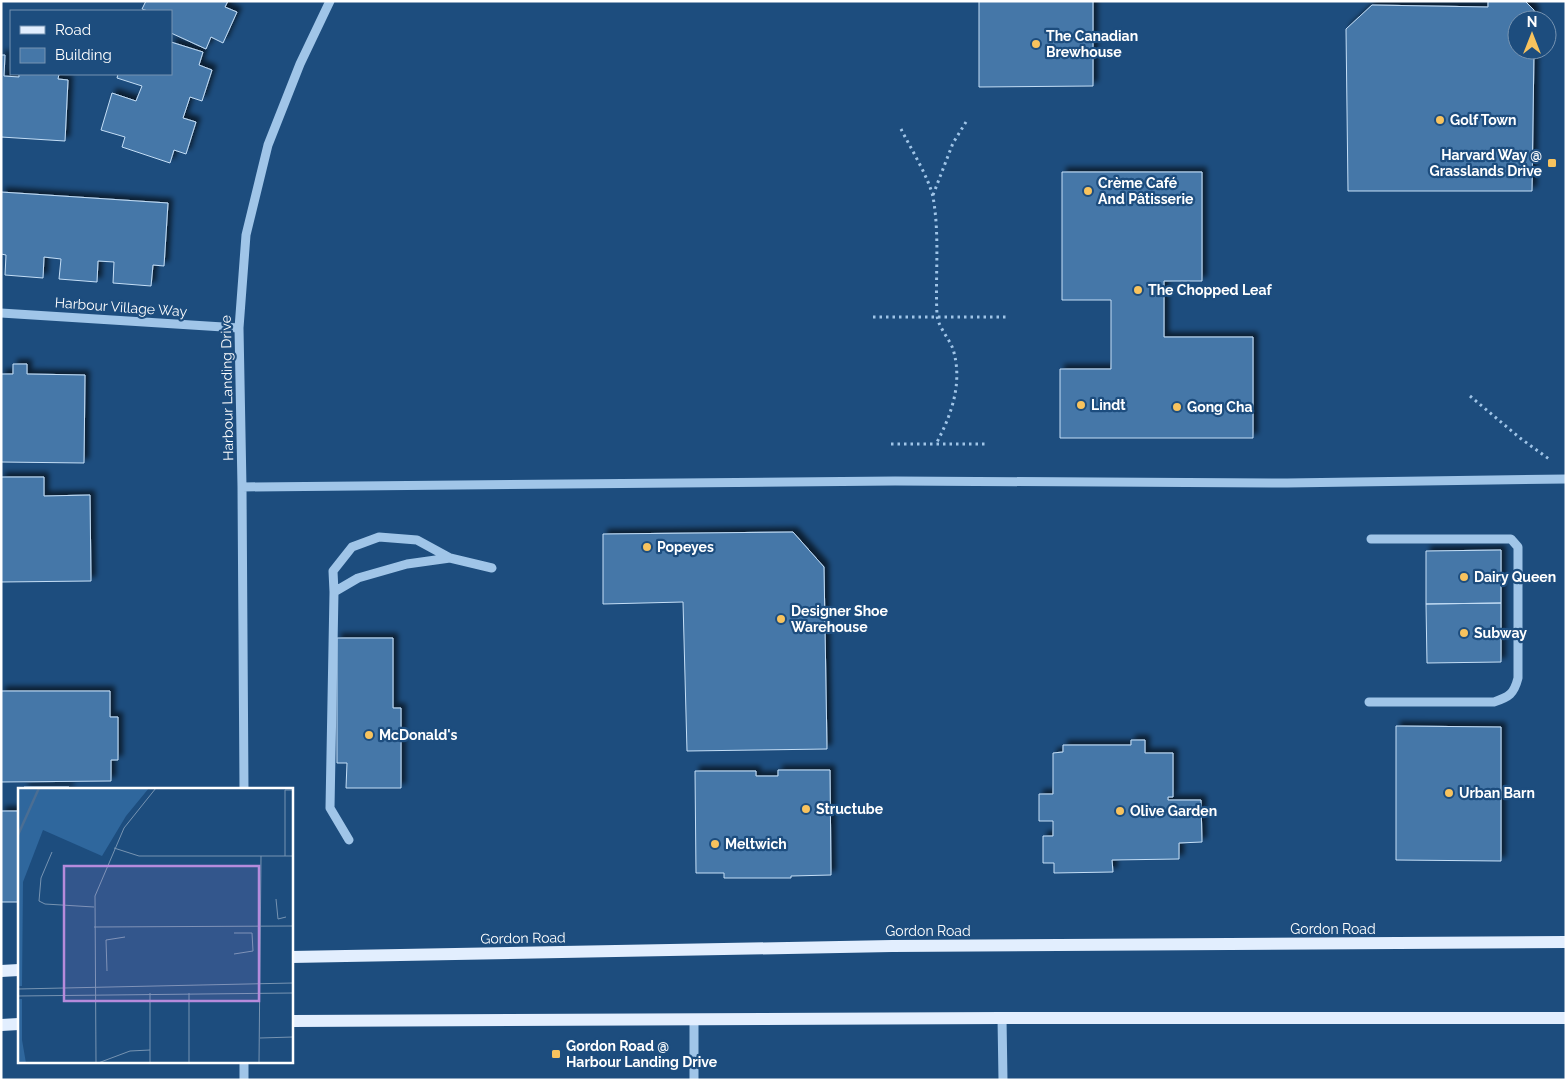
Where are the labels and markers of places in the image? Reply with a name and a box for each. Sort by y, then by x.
place label: The Canadian Brewhouse [1046,28,1138,60]
marker: The Canadian Brewhouse [1030,38,1042,50]
place label: Golf Town [1450,112,1517,128]
marker: Golf Town [1434,114,1446,126]
place label: Harvard Way @ Grasslands Drive [1430,147,1543,179]
marker: Harvard Way @ Grasslands Drive [1546,157,1558,169]
place label: Crème Café And Pâtisserie [1098,175,1194,207]
marker: Crème Café And Pâtisserie [1082,185,1094,197]
place label: The Chopped Leaf [1148,282,1272,298]
marker: The Chopped Leaf [1132,284,1144,296]
place label: Lindt [1091,397,1126,413]
marker: Lindt [1075,399,1087,411]
place label: Gong Cha [1187,399,1252,415]
marker: Gong Cha [1171,401,1183,413]
place label: Popeyes [657,539,714,555]
marker: Popeyes [641,541,653,553]
place label: Dairy Queen [1474,569,1556,585]
marker: Dairy Queen [1458,571,1470,583]
place label: Designer Shoe Warehouse [791,603,889,635]
marker: Designer Shoe Warehouse [775,613,787,625]
place label: Subway [1474,625,1527,641]
marker: Subway [1458,627,1470,639]
place label: McDonald's [379,727,458,743]
marker: McDonald's [363,729,375,741]
place label: Urban Barn [1459,785,1535,801]
marker: Urban Barn [1443,787,1455,799]
place label: Structube [816,801,884,817]
marker: Structube [800,803,812,815]
place label: Olive Garden [1130,803,1217,819]
marker: Olive Garden [1114,805,1126,817]
place label: Meltwich [725,836,787,852]
marker: Meltwich [709,838,721,850]
place label: Gordon Road @ Harbour Landing Drive [566,1038,718,1070]
marker: Gordon Road @ Harbour Landing Drive [550,1048,562,1060]

